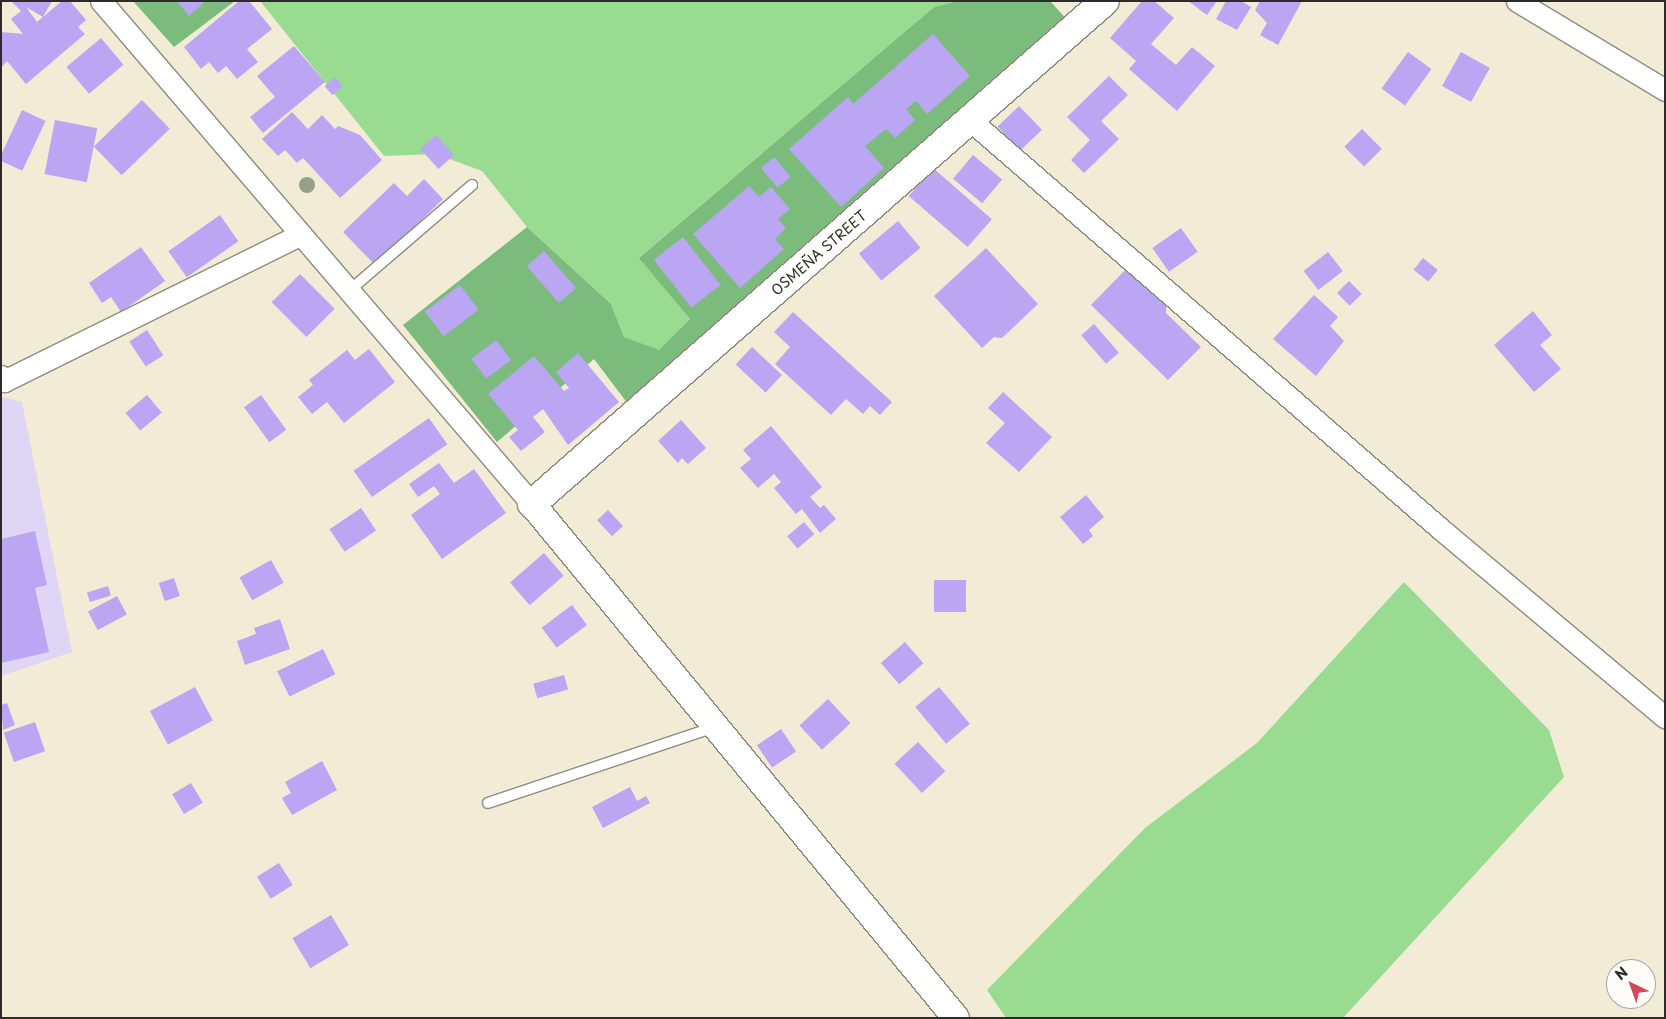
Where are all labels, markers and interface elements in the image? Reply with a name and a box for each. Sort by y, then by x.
street label: OSMEÑA STREET [767,206,871,300]
north arrow [1606,959,1656,1009]
text: N [1610,962,1632,985]

